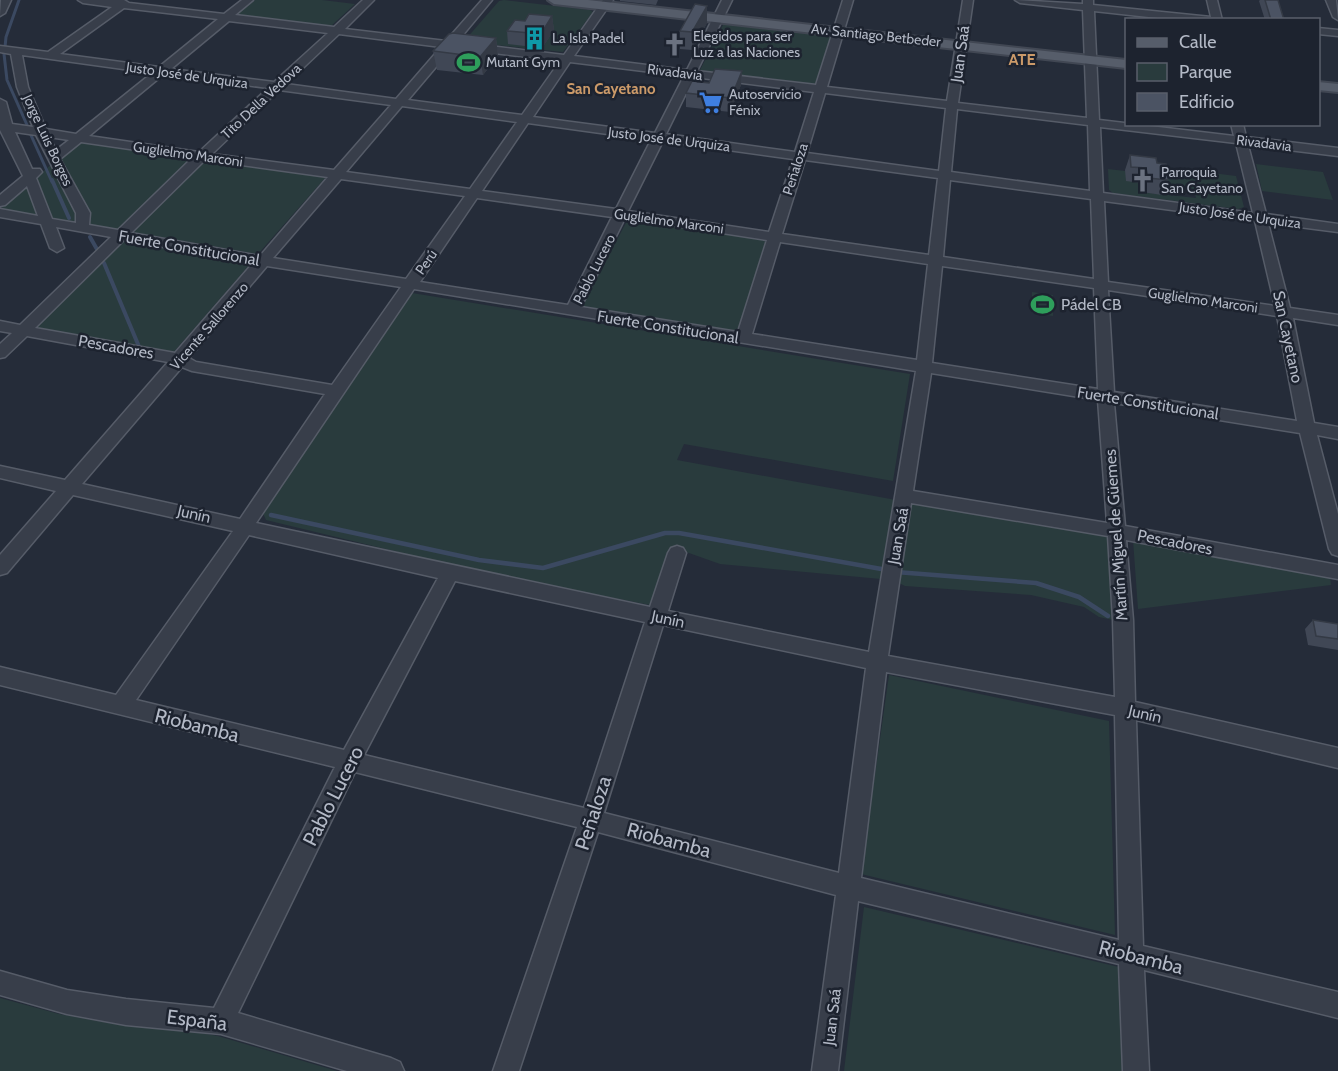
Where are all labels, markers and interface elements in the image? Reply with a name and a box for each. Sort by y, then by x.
legend [1125,18,1320,126]
street label: Av. Santiago Betbeder [810,19,942,51]
street label: Juan Saá [946,24,973,85]
building icon: La Isla Padel [521,25,547,51]
place label: Elegidos para ser Luz a las Naciones [693,27,800,61]
place label: La Isla Padel [552,29,625,47]
church icon: Elegidos para ser Luz a las Naciones [662,31,688,57]
text: Calle [1179,31,1216,53]
sports icon: Mutant Gym [455,49,481,75]
district label: ATE [1008,50,1036,69]
place label: Mutant Gym [486,53,560,71]
street label: Justo José de Urquiza [124,57,249,93]
street label: Tito Della Vedova [217,59,305,143]
street label: Rivadavia [646,60,704,84]
text: Parque [1179,61,1232,83]
district label: San Cayetano [566,80,656,98]
place label: Autoservicio Fénix [729,85,802,119]
supermarket icon: Autoservicio Fénix [698,89,724,115]
street label: Jorge Luis Borges [18,90,77,189]
text: Edificio [1179,91,1234,113]
street label: Justo José de Urquiza [606,122,731,155]
street label: Rivadavia [1235,131,1293,155]
street label: Guglielmo Marconi [132,137,244,171]
street label: Peñaloza [778,140,812,197]
place label: Parroquia San Cayetano [1161,163,1243,197]
church icon: Parroquia San Cayetano [1130,167,1156,193]
street label: Justo José de Urquiza [1177,197,1302,233]
street label: Guglielmo Marconi [613,204,725,238]
street label: Fuerte Constitucional [117,226,261,270]
street label: Pablo Lucero [569,231,619,307]
street label: Perú [411,246,441,278]
street label: Vicente Sallorenzo [166,278,252,374]
street label: Guglielmo Marconi [1147,283,1259,317]
street label: San Cayetano [1269,289,1307,385]
sports icon: Pádel CB [1030,291,1056,317]
place label: Pádel CB [1061,295,1122,314]
street label: Fuerte Constitucional [596,306,740,348]
street label: Pescadores [77,331,155,363]
street label: Fuerte Constitucional [1076,382,1220,424]
street label: Martín Miguel de Güemes [1101,448,1131,621]
street label: Junín [175,501,213,527]
street label: Juan Saá [884,506,912,567]
street label: Pescadores [1136,525,1214,559]
street label: Junín [649,606,686,632]
street label: Junín [1126,701,1164,727]
street label: Riobamba [152,703,242,747]
street label: Pablo Lucero [298,742,368,850]
street label: Peñaloza [570,772,616,853]
street label: Riobamba [624,817,714,863]
street label: Riobamba [1096,935,1186,979]
street label: Juan Saá [819,987,845,1048]
street label: España [165,1004,229,1036]

